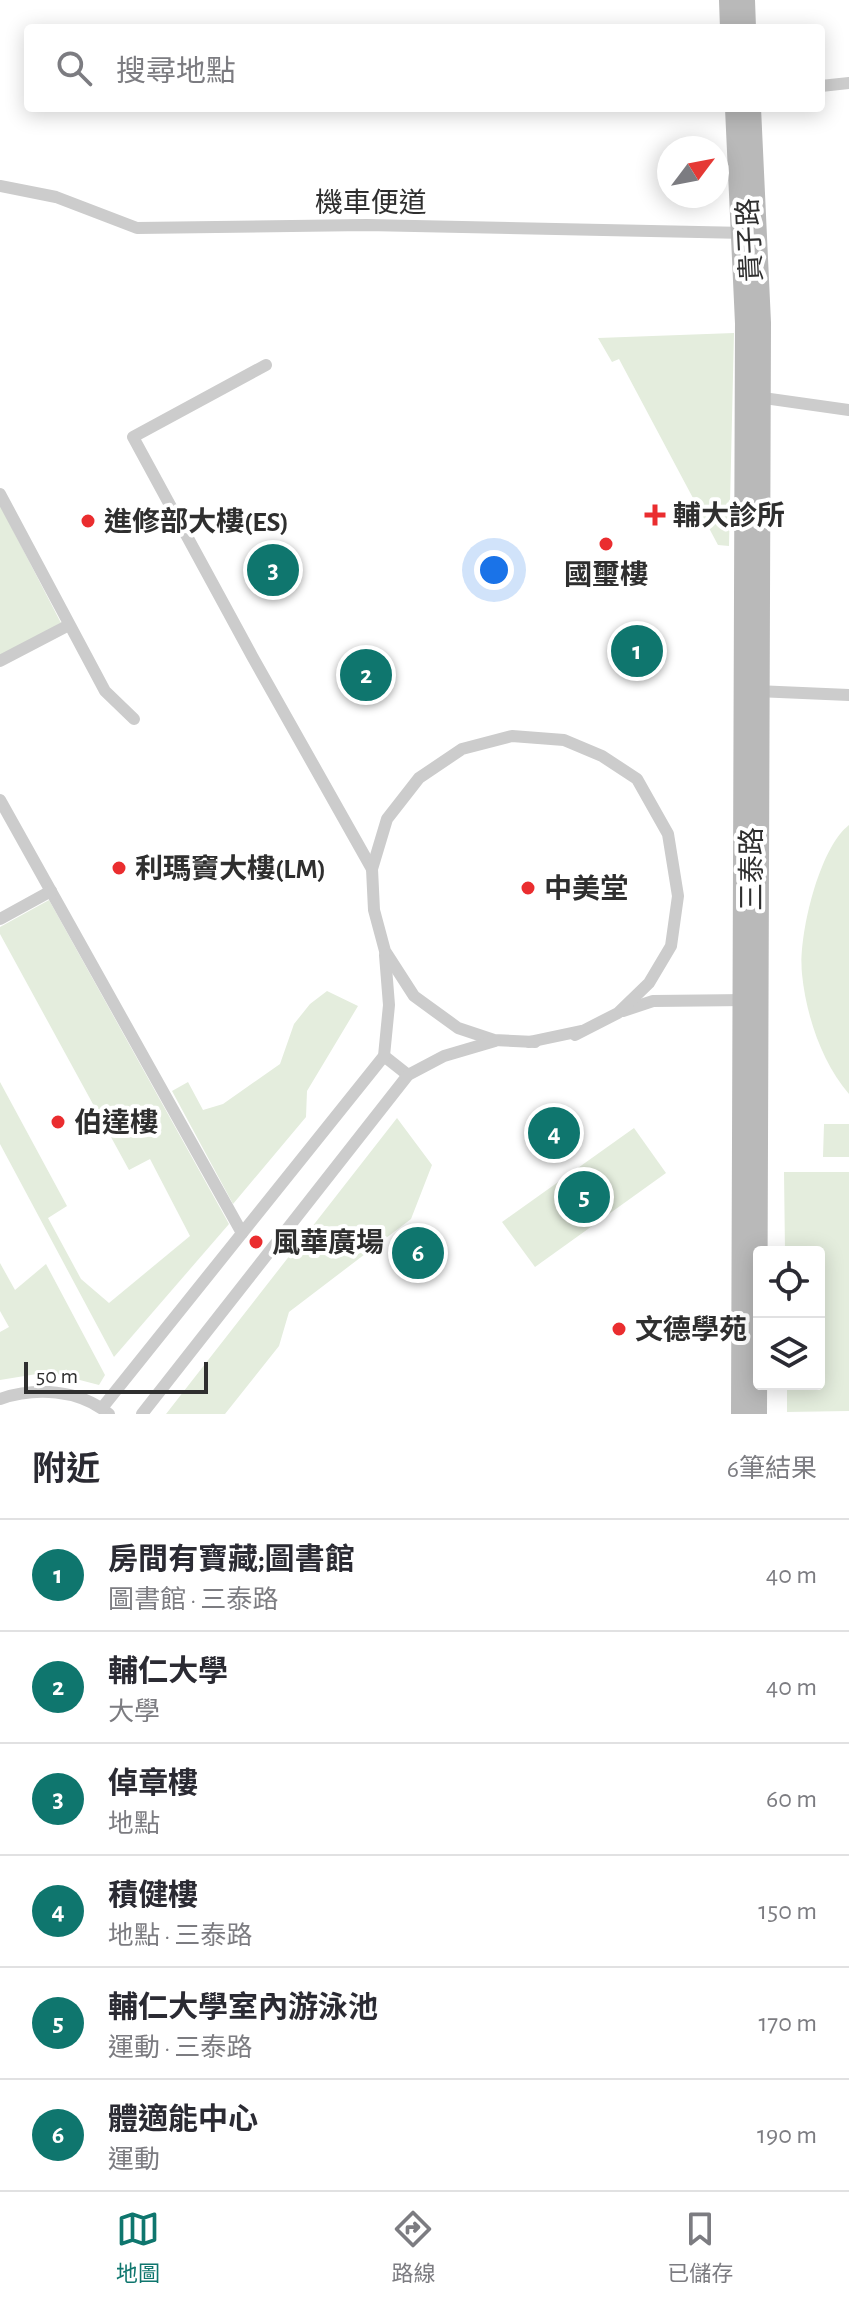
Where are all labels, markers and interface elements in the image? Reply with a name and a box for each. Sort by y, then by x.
search box [24,24,825,112]
icon: search [52,46,96,90]
text: 搜尋地點 [116,57,236,87]
north arrow [657,136,729,208]
street label: 機車便道 [315,188,427,218]
street label: 貴子路 [733,197,767,283]
place label: 輔大診所 [673,501,785,531]
marker: 輔大診所 [644,504,666,526]
place label: 進修部大樓(ES) [104,506,289,537]
marker: 進修部大樓(ES) [79,512,97,530]
marker: 國璽樓 [597,535,615,553]
pin: 3 [247,540,299,600]
your location [474,550,514,590]
place label: 國璽樓 [564,560,648,590]
pin: 1 [611,621,663,681]
pin: 2 [340,645,392,705]
street label: 三泰路 [737,827,767,911]
place label: 利瑪竇大樓(LM) [135,854,326,884]
marker: 利瑪竇大樓(LM) [110,859,128,877]
place label: 中美堂 [544,873,628,904]
marker: 中美堂 [519,879,537,897]
pin: 4 [528,1103,580,1163]
place label: 伯達樓 [74,1108,158,1138]
marker: 伯達樓 [49,1113,67,1131]
pin: 5 [558,1167,610,1227]
pin: 6 [392,1223,444,1283]
place label: 風華廣場 [272,1227,384,1258]
marker: 風華廣場 [247,1233,265,1251]
map controls [753,1246,825,1390]
button: locate [753,1246,825,1318]
place label: 文德學苑 [635,1314,747,1345]
button: layers [753,1318,825,1390]
marker: 文德學苑 [610,1320,628,1338]
scale bar [24,1358,208,1394]
text: 50 m [36,1365,78,1387]
text: 附近 [32,1453,100,1487]
text: 6筆結果 [727,1456,817,1482]
text: 房間有寶藏;圖書館 [108,1545,355,1575]
text: 1 [53,1562,63,1588]
text: 40 m [766,1562,817,1588]
text: 圖書館 · 三泰路 [108,1587,279,1613]
text: 輔仁大學 [108,1657,228,1687]
text: 2 [52,1674,64,1700]
text: 40 m [766,1674,817,1700]
text: 大學 [108,1699,160,1725]
text: 倬章樓 [108,1769,198,1799]
text: 3 [52,1786,64,1812]
text: 60 m [766,1786,817,1812]
text: 地點 [108,1811,160,1837]
text: 積健樓 [108,1881,198,1911]
text: 4 [51,1898,65,1924]
text: 150 m [758,1898,817,1924]
text: 地點 · 三泰路 [108,1923,253,1949]
text: 輔仁大學室內游泳池 [108,1993,378,2023]
text: 5 [52,2010,64,2036]
text: 170 m [758,2010,817,2036]
text: 運動 · 三泰路 [108,2035,253,2061]
text: 體適能中心 [108,2105,258,2135]
text: 6 [52,2122,64,2148]
text: 190 m [757,2122,817,2148]
text: 運動 [108,2147,160,2173]
tab: 地圖 [116,2207,160,2287]
tab: 路線 [391,2207,435,2287]
tab: 已儲存 [667,2207,733,2287]

